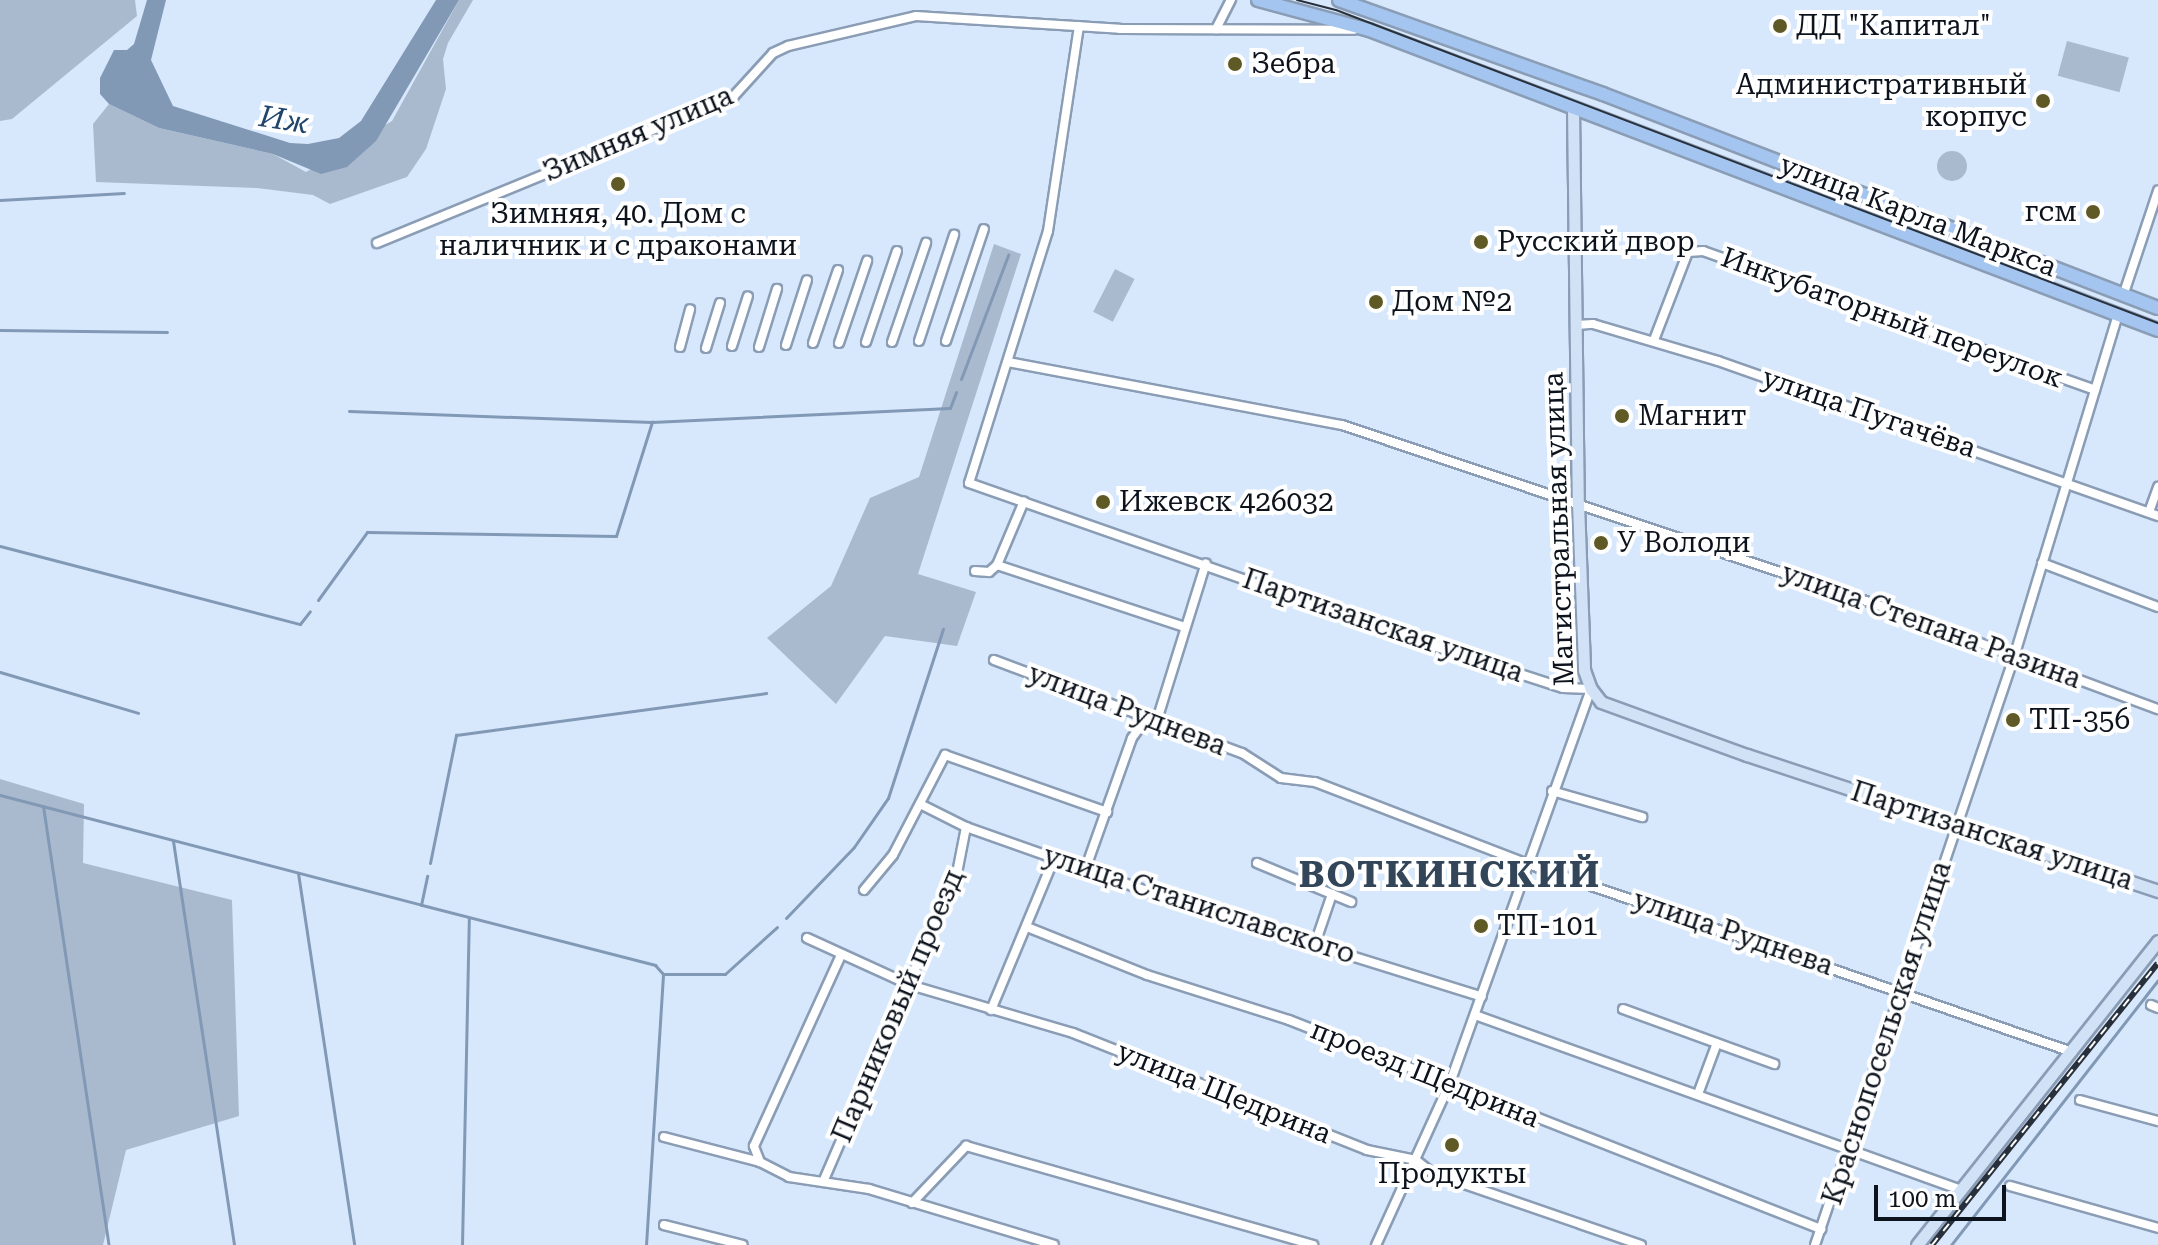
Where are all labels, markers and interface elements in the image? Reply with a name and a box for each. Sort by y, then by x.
place label: ДД "Капитал" [1796,9,1991,43]
marker: ДД "Капитал" [1771,17,1789,35]
place label: Зебра [1251,47,1335,81]
marker: Зебра [1226,55,1244,73]
place label: Административный корпус [1736,68,2027,134]
street label: Зимняя улица [538,79,738,189]
marker: Административный корпус [2034,92,2052,110]
water label: Иж [257,98,311,142]
street label: улица Карла Маркса [1775,148,2061,284]
marker: Зимняя, 40. Дом с наличник и с драконами [609,175,627,193]
place label: гсм [2025,195,2077,229]
place label: Зимняя, 40. Дом с наличник и с драконами [439,197,797,263]
marker: гсм [2084,203,2102,221]
place label: Русский двор [1497,225,1694,259]
marker: Русский двор [1472,233,1490,251]
street label: Инкубаторный переулок [1717,240,2067,396]
place label: Дом №2 [1392,285,1512,319]
marker: Дом №2 [1367,293,1385,311]
street label: улица Пугачёва [1758,361,1980,465]
street label: Магистральная улица [1537,371,1581,687]
place label: Магнит [1638,399,1747,433]
marker: Магнит [1613,407,1631,425]
place label: Ижевск 426032 [1119,485,1334,519]
marker: Ижевск 426032 [1094,493,1112,511]
place label: У Володи [1617,526,1750,560]
marker: У Володи [1592,534,1610,552]
street label: улица Степана Разина [1777,556,2085,696]
street label: Партизанская улица [1238,562,1528,690]
street label: улица Руднева [1023,657,1231,763]
place label: ТП-356 [2029,703,2130,737]
marker: ТП-356 [2004,711,2022,729]
street label: Партизанская улица [1847,775,2137,897]
street label: улица Станиславского [1039,839,1359,971]
district label: ВОТКИНСКИЙ [1299,854,1601,898]
street label: Краснопосельская улица [1816,857,1958,1209]
street label: Парниковый проезд [825,865,971,1147]
street label: улица Руднева [1628,883,1838,983]
place label: ТП-101 [1497,909,1598,943]
marker: ТП-101 [1472,917,1490,935]
street label: проезд Щедрина [1306,1013,1544,1135]
street label: улица Щедрина [1112,1035,1336,1151]
marker: Продукты [1443,1136,1461,1154]
place label: Продукты [1378,1157,1526,1191]
scale bar [1878,1169,2010,1219]
text: 100 m [1888,1185,1956,1213]

